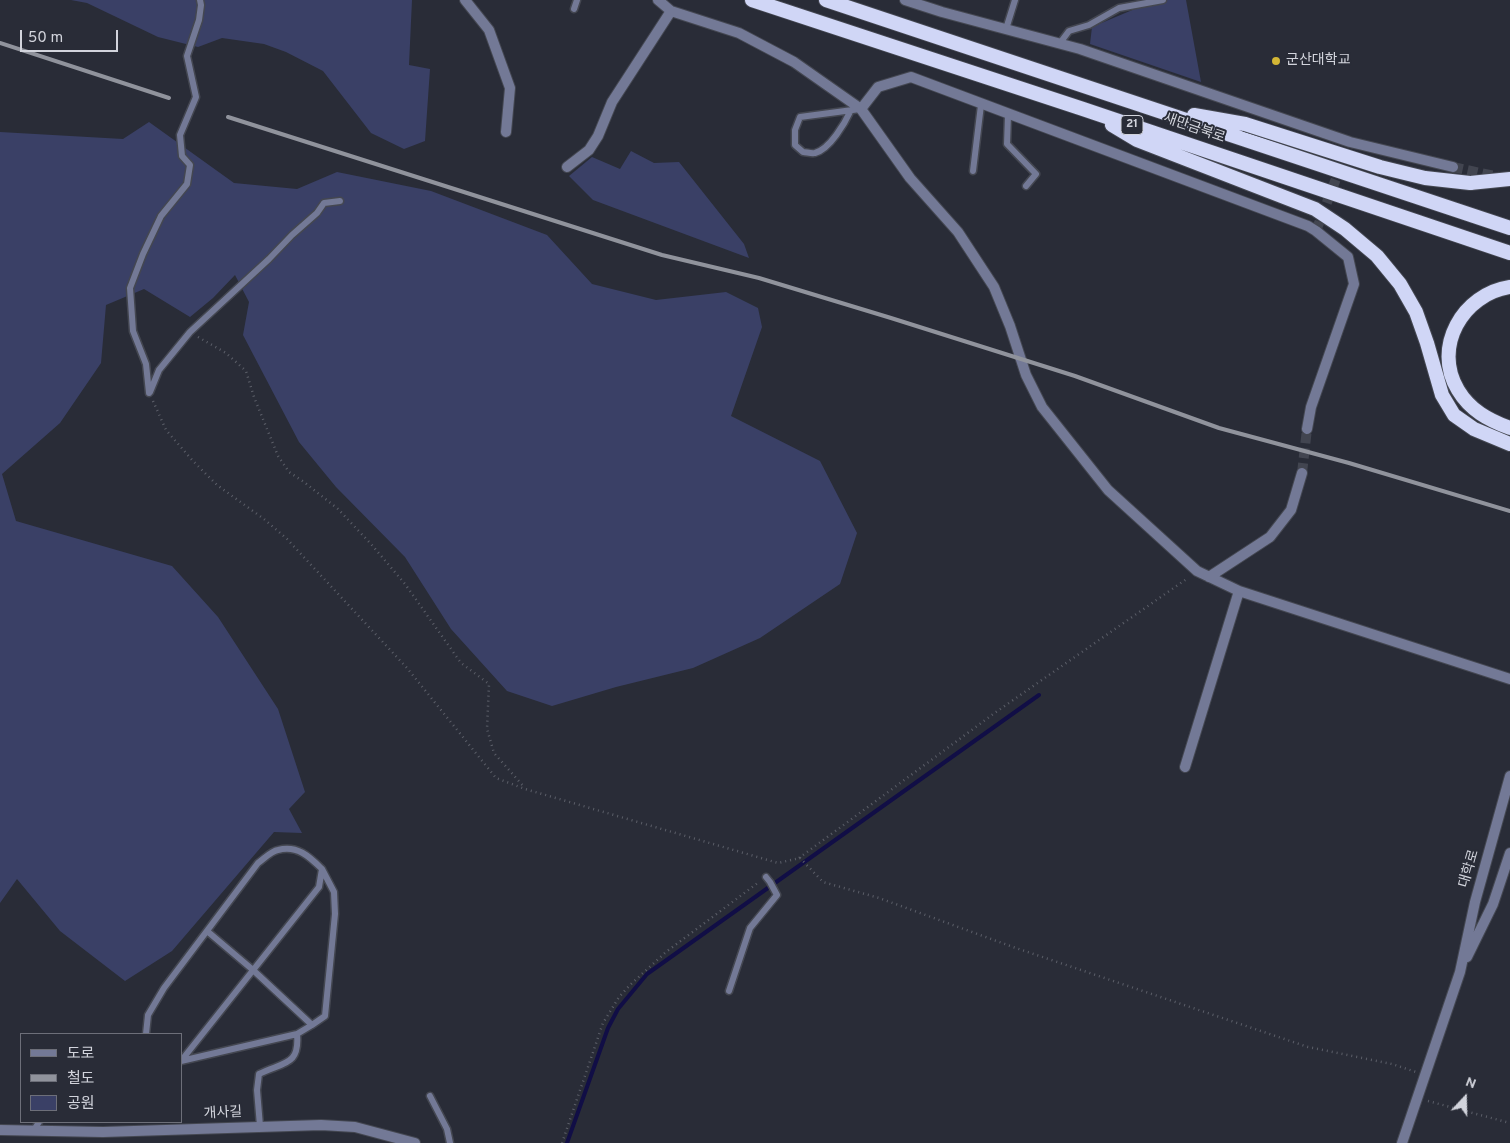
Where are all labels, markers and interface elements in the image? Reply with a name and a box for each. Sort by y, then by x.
scale bar [22,20,120,52]
text: 50 m [28,29,63,48]
place label: 군산대학교 [1286,53,1350,69]
marker: 군산대학교 [1270,55,1282,67]
street label: 새만금북로 [1161,111,1227,147]
road number: 21 [1121,116,1143,134]
street label: 대학로 [1457,848,1483,890]
legend [20,1033,182,1123]
text: 도로 [67,1045,95,1064]
text: 철도 [67,1070,95,1089]
north arrow [1440,1073,1490,1123]
text: N [1463,1074,1478,1093]
text: 공원 [67,1095,95,1114]
street label: 개사길 [203,1105,243,1123]

